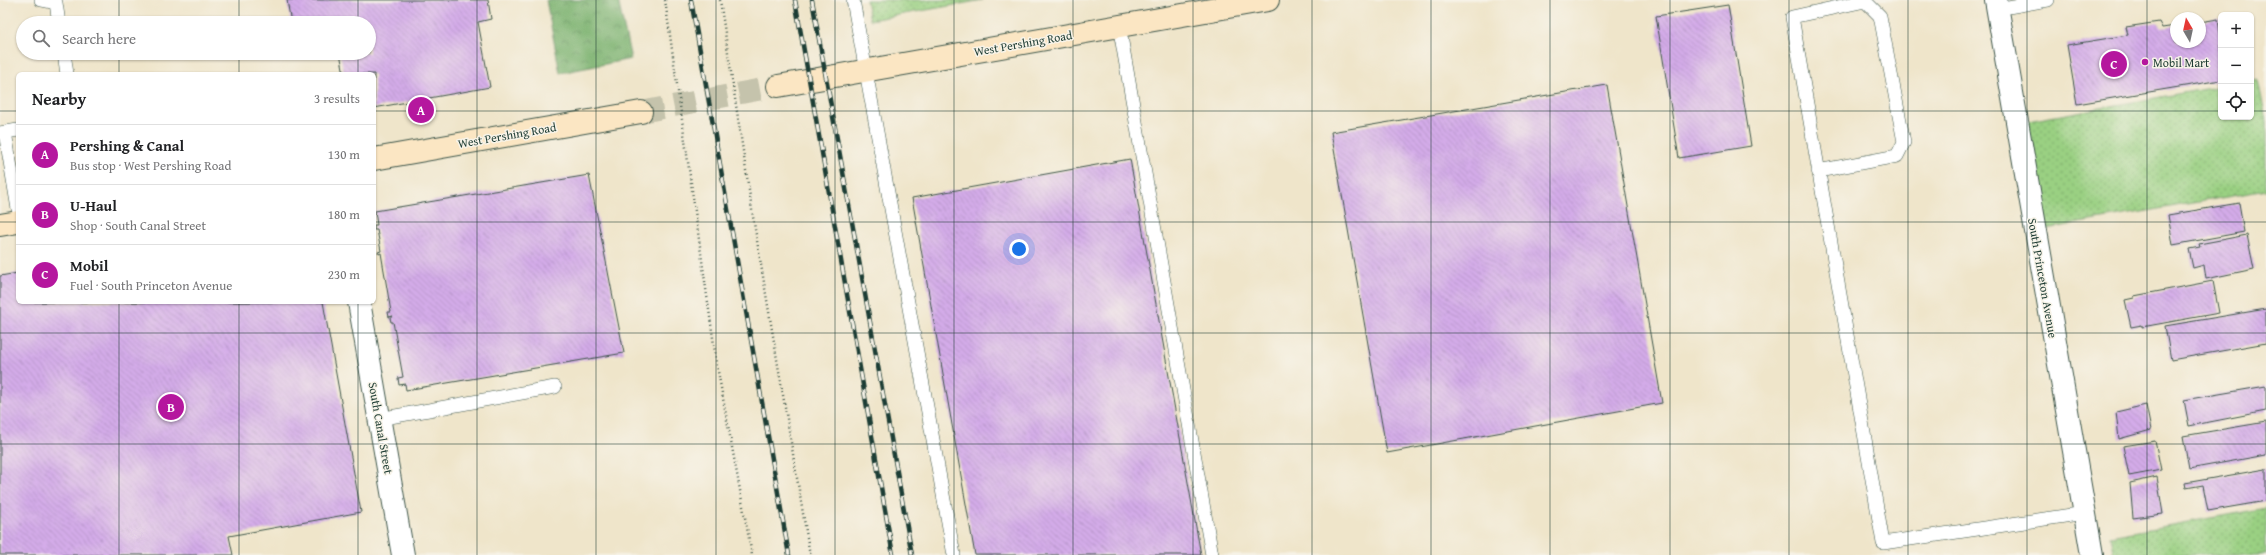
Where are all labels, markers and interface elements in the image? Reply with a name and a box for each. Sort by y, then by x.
north arrow [2170,12,2206,48]
map controls [2218,12,2254,120]
button: + [2218,12,2254,48]
search box [16,16,376,60]
street label: West Pershing Road [973,26,1074,60]
icon: search [30,27,52,49]
text: Search here [62,28,136,49]
button: − [2218,48,2254,84]
pin: C [2101,49,2127,79]
place label: Mobil Mart [2153,54,2210,71]
marker: Mobil Mart [2140,57,2150,67]
button: locate [2218,84,2254,120]
text: Nearby [32,86,86,111]
text: 3 results [314,89,360,108]
pin: A [408,95,434,125]
street label: West Pershing Road [457,118,558,152]
text: Pershing & Canal [70,135,184,156]
text: A [41,145,49,164]
text: 130 m [328,145,360,164]
text: Bus stop · West Pershing Road [70,156,231,175]
text: U-Haul [70,195,117,216]
text: B [41,205,49,224]
text: 180 m [328,205,360,224]
text: Shop · South Canal Street [70,216,206,235]
street label: South Princeton Avenue [2024,217,2062,339]
your location [1009,239,1029,259]
text: Mobil [70,255,108,276]
text: C [41,265,49,284]
text: 230 m [328,265,360,284]
text: Fuel · South Princeton Avenue [70,276,232,295]
street label: South Canal Street [365,381,398,476]
pin: B [158,392,184,422]

